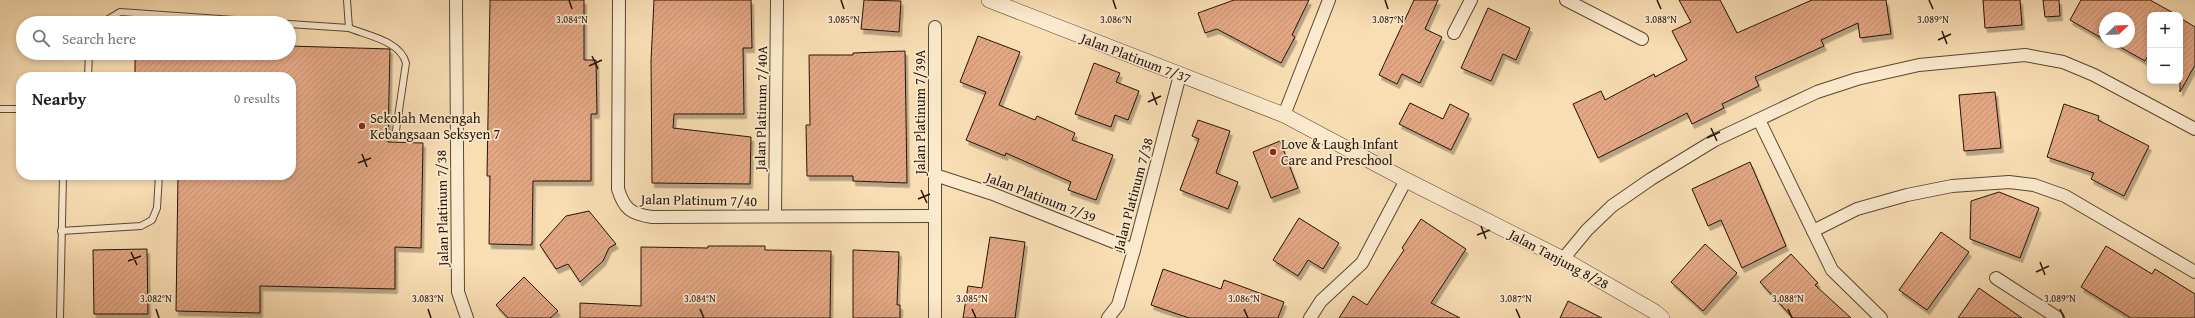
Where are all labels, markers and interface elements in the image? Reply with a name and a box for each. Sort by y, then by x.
text: 3.084°N [556,12,588,27]
text: 3.085°N [828,12,860,27]
text: 3.086°N [1100,12,1132,27]
text: 3.087°N [1372,12,1404,27]
text: 3.088°N [1645,12,1677,27]
text: 3.089°N [1917,12,1949,27]
north arrow [2099,12,2135,48]
map controls [2147,12,2183,84]
button: + [2147,12,2183,48]
search box [16,16,296,60]
icon: search [30,27,52,49]
street label: Jalan Platinum 7/37 [1076,27,1194,88]
text: Search here [62,28,136,49]
street label: Jalan Platinum 7/40A [750,45,772,173]
button: − [2147,48,2183,84]
street label: Jalan Platinum 7/39A [910,49,930,176]
text: Nearby [32,86,86,111]
text: 0 results [234,89,280,108]
place label: Sekolah Menengah Kebangsaan Seksyen 7 [370,108,501,144]
marker: Sekolah Menengah Kebangsaan Seksyen 7 [357,121,367,131]
place label: Love & Laugh Infant Care and Preschool [1281,134,1399,170]
street label: Jalan Platinum 7/38 [1108,135,1158,255]
marker: Love & Laugh Infant Care and Preschool [1268,147,1278,157]
street label: Jalan Platinum 7/38 [431,149,453,268]
street label: Jalan Platinum 7/39 [981,166,1099,227]
street label: Jalan Platinum 7/40 [639,189,758,211]
street label: Jalan Tanjung 8/28 [1504,223,1613,294]
text: 3.082°N [140,291,172,306]
text: 3.083°N [412,291,444,306]
text: 3.084°N [684,291,716,306]
text: 3.085°N [956,291,988,306]
text: 3.086°N [1228,291,1260,306]
text: 3.087°N [1500,291,1532,306]
text: 3.088°N [1772,291,1804,306]
text: 3.089°N [2044,291,2076,306]

